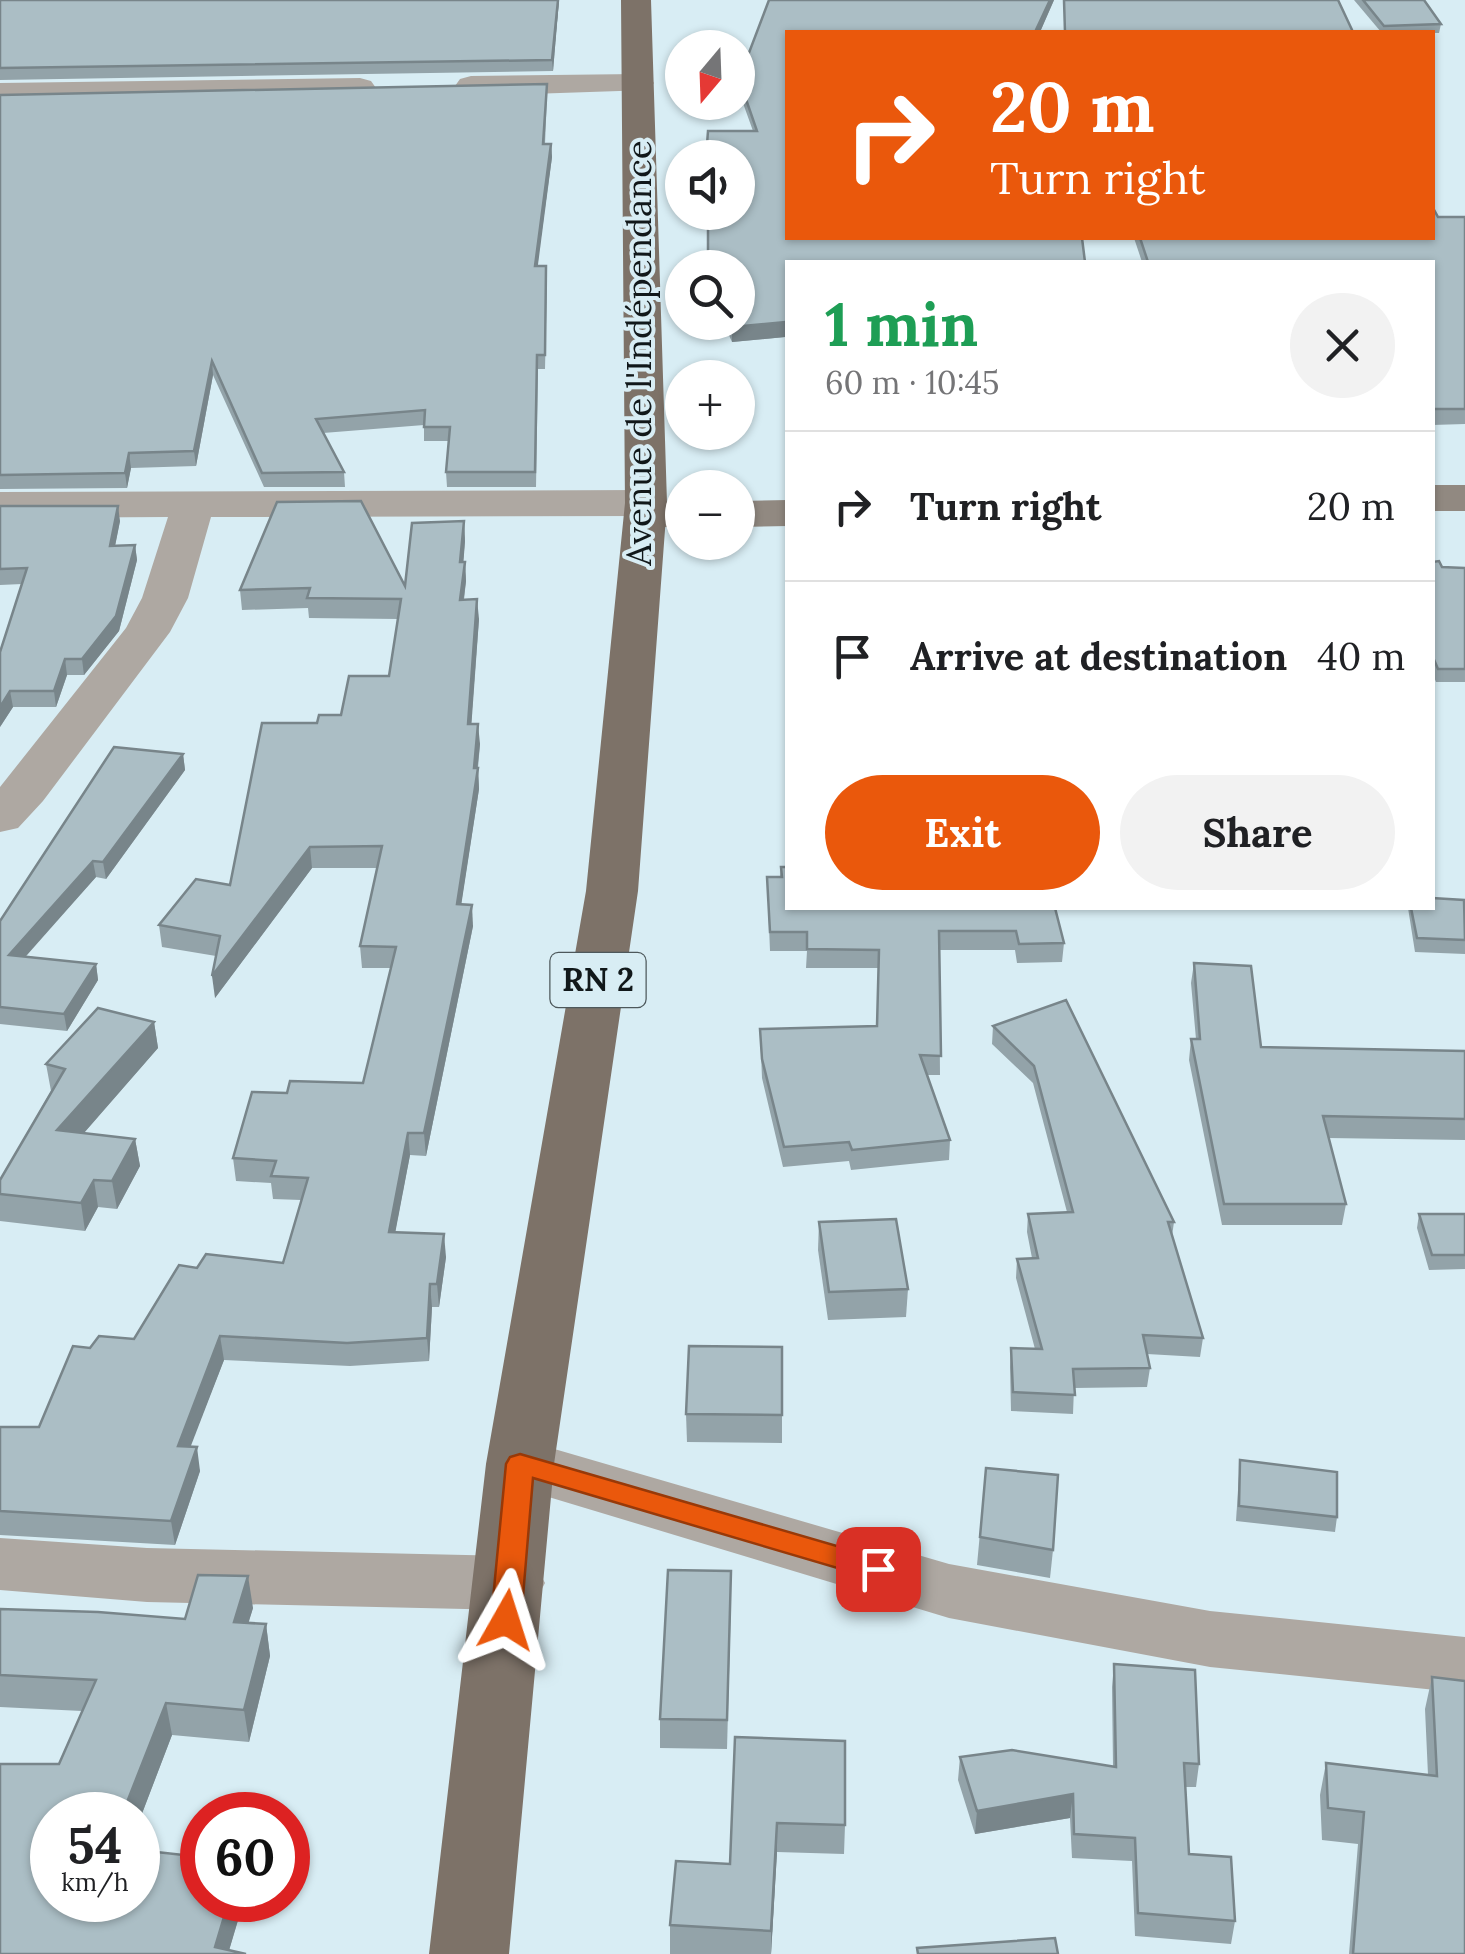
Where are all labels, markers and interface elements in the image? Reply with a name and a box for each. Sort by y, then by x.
north arrow [665,30,755,120]
map controls [665,30,755,560]
text: 20 m [990,62,1155,151]
icon: right [825,70,955,200]
street label: Avenue de l'Indépendance [616,140,661,567]
button: sound [665,140,755,230]
text: Turn right [990,149,1206,206]
button: search [665,250,755,340]
text: 1 min [825,286,978,362]
button: close [1290,293,1395,398]
button: + [665,360,755,450]
text: 60 m · 10:45 [825,362,1000,403]
button: − [665,470,755,560]
icon: right [825,479,880,534]
text: Turn right [910,482,1101,530]
text: 20 m [1307,482,1395,530]
icon: arrive [825,629,880,684]
text: Arrive at destination [910,632,1287,680]
text: 40 m [1317,632,1405,680]
button: Exit [825,775,1100,890]
button: Share [1120,775,1395,890]
road number: RN 2 [550,953,646,1007]
pin [836,1527,921,1612]
icon: arrive [851,1542,906,1597]
position arrow [454,1568,558,1672]
speed limit sign: 60 [180,1792,310,1922]
text: 54 [68,1813,122,1877]
text: km/h [61,1866,129,1898]

